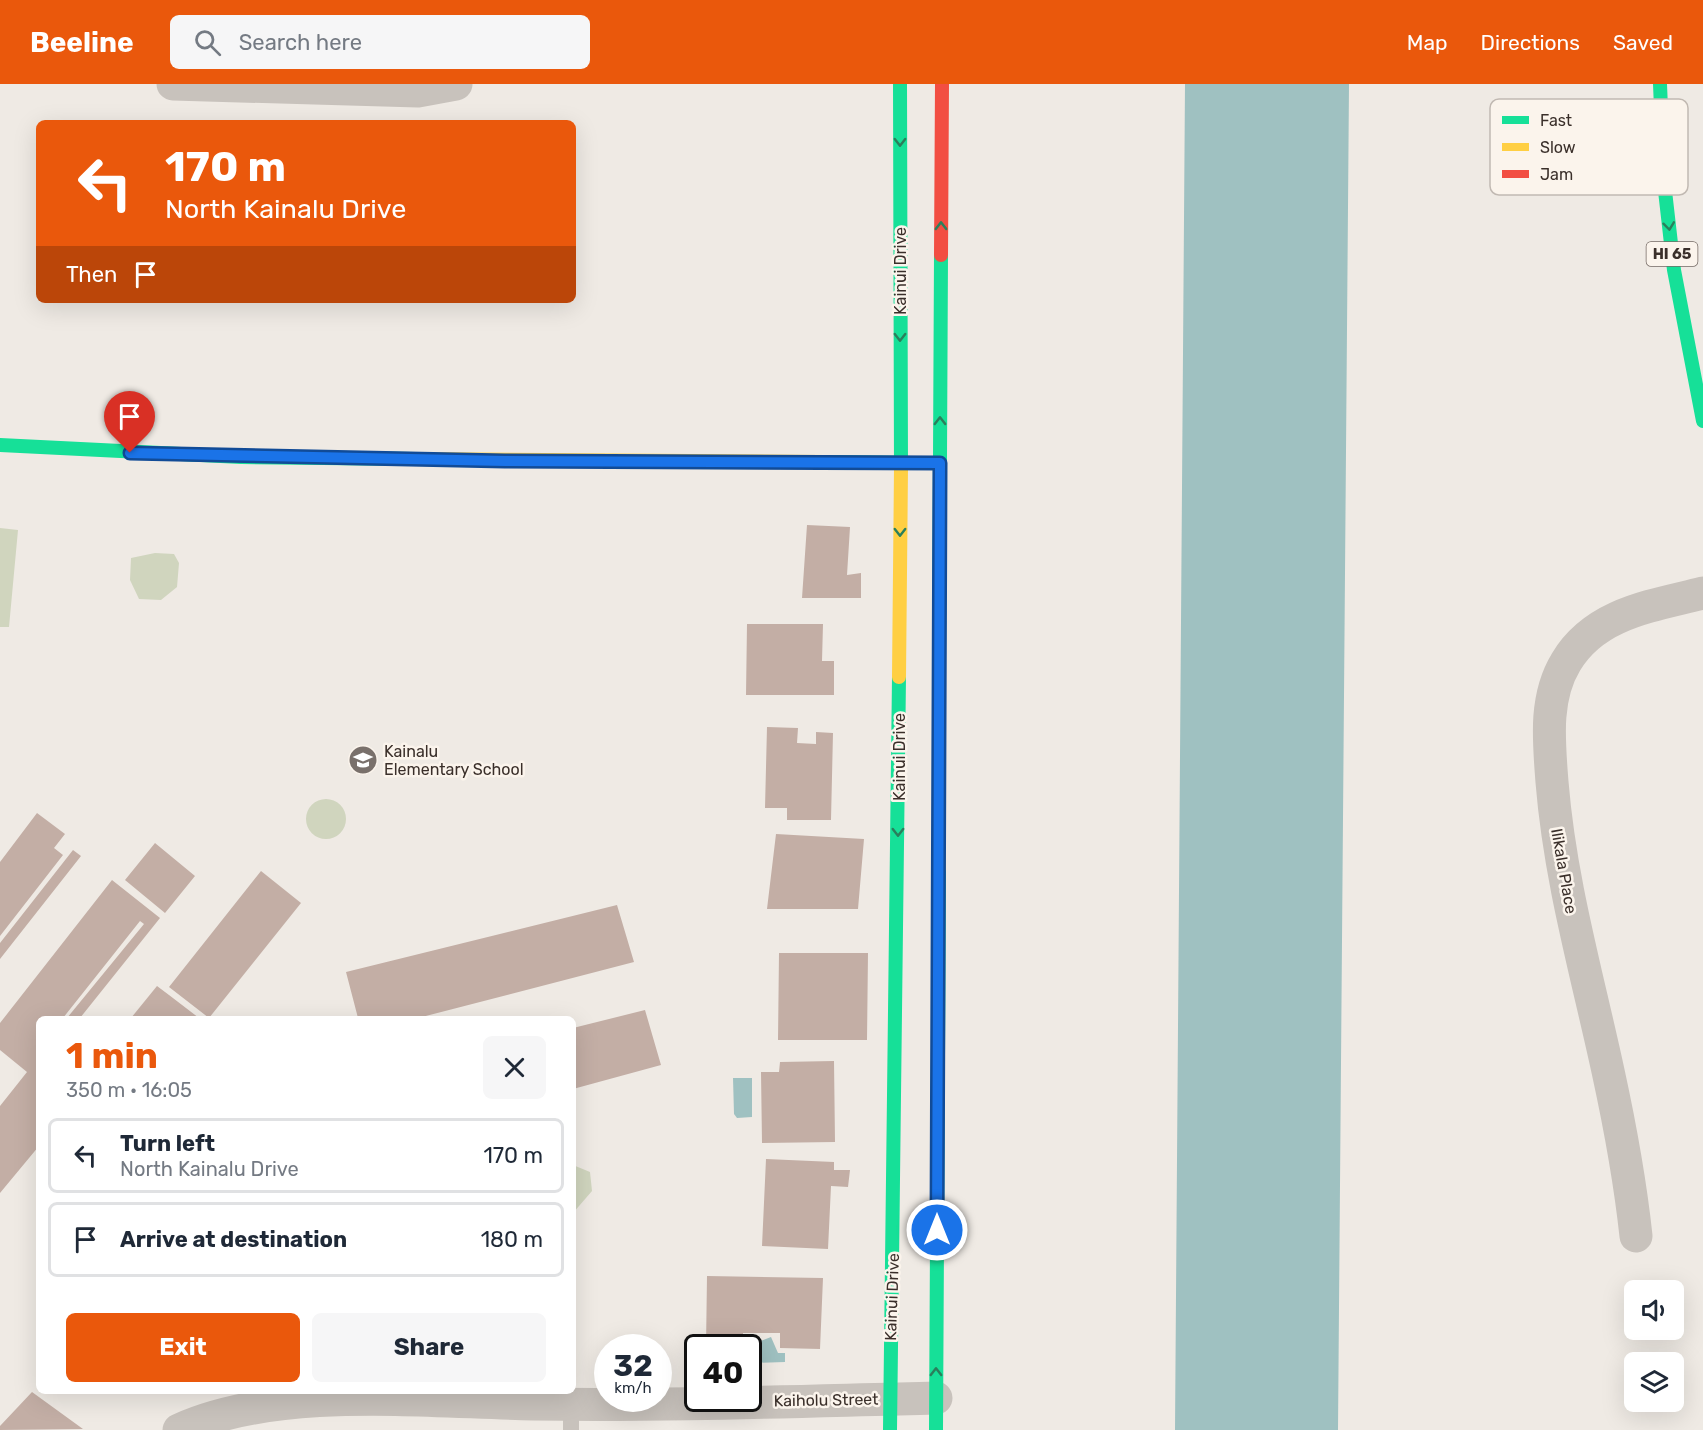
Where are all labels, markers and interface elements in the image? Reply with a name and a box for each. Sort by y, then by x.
search box [170,15,590,69]
text: Beeline [30,26,134,59]
icon: search [191,26,224,59]
text: Search here [239,29,362,56]
text: Map [1407,30,1448,55]
text: Directions [1481,30,1580,55]
text: Saved [1613,30,1673,55]
legend [1490,99,1688,195]
text: Fast [1540,111,1572,130]
one-way arrow [894,138,906,147]
text: Slow [1540,138,1576,157]
text: 170 m [165,142,286,192]
icon: left [66,144,144,222]
text: Jam [1540,165,1573,184]
text: North Kainalu Drive [165,193,406,225]
one-way arrow [935,221,947,230]
one-way arrow [1662,222,1675,231]
street label: Kainui Drive [891,227,910,315]
road number: HI 65 [1646,242,1698,266]
icon: arrive [129,258,162,291]
text: Then [66,261,117,288]
one-way arrow [894,333,906,342]
pin [104,391,155,453]
icon: arrive [113,400,146,433]
one-way arrow [934,416,947,425]
one-way arrow [894,528,906,537]
street label: Kainui Drive [890,713,909,801]
place label: Kainalu Elementary School [384,742,524,779]
school or university icon: Kainalu Elementary School [347,744,379,776]
street label: Ilikala Place [1547,827,1581,915]
one-way arrow [892,828,904,837]
text: 1 min [66,1034,158,1077]
button: close [483,1036,546,1099]
text: 350 m · 16:05 [66,1078,192,1102]
text: Turn left [120,1130,215,1157]
icon: left [69,1139,102,1172]
text: 170 m [483,1142,543,1169]
text: North Kainalu Drive [120,1157,299,1181]
position arrow [905,1198,969,1262]
icon: arrive [69,1223,102,1256]
text: Arrive at destination [120,1226,347,1253]
text: 180 m [481,1226,543,1253]
street label: Kainui Drive [881,1253,903,1341]
map controls [1624,1280,1684,1412]
button: sound [1624,1280,1684,1340]
button: Exit [66,1313,300,1382]
button: Share [312,1313,546,1382]
speed limit sign: 40 [684,1334,762,1412]
text: 32 [613,1348,653,1384]
button: layers [1624,1352,1684,1412]
one-way arrow [930,1367,943,1376]
text: km/h [614,1379,652,1397]
street label: Kaiholu Street [773,1390,879,1410]

